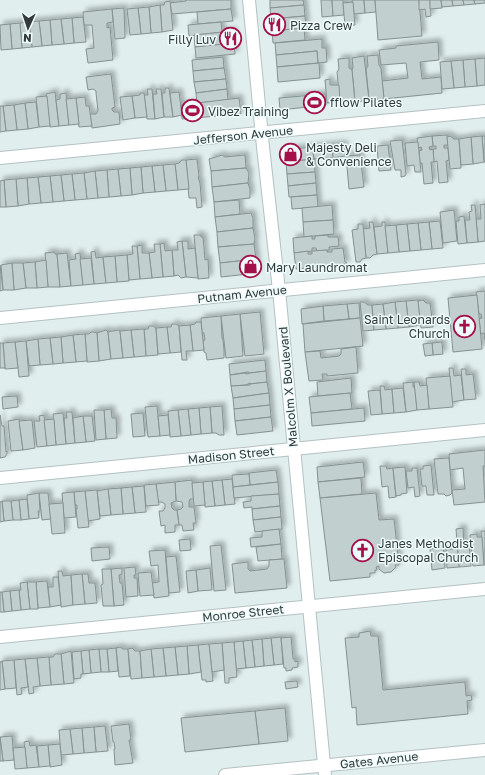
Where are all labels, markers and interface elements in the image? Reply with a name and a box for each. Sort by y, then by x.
north arrow [8,8,48,48]
restaurant icon: Pizza Crew [262,12,288,38]
place label: Pizza Crew [290,18,353,33]
restaurant icon: Filly Luv [218,26,244,52]
text: N [23,32,32,45]
place label: Filly Luv [168,32,216,47]
sports icon: fflow Pilates [302,89,328,115]
place label: fflow Pilates [330,95,402,110]
sports icon: Vibez Training [179,98,205,124]
place label: Vibez Training [208,104,289,119]
street label: Jefferson Avenue [192,122,294,148]
place label: Majesty Deli & Convenience [306,140,391,169]
shop icon: Majesty Deli & Convenience [277,141,303,167]
shop icon: Mary Laundromat [237,254,263,280]
place label: Mary Laundromat [266,260,368,275]
street label: Putnam Avenue [196,282,288,306]
place label: Saint Leonards Church [364,312,450,341]
church icon: Saint Leonards Church [452,313,478,339]
street label: Malcolm X Boulevard [275,326,301,448]
street label: Madison Street [187,443,275,467]
place label: Janes Methodist Episcopal Church [378,536,478,565]
church icon: Janes Methodist Episcopal Church [349,537,375,563]
street label: Monroe Street [201,601,285,625]
street label: Gates Avenue [339,748,419,772]

